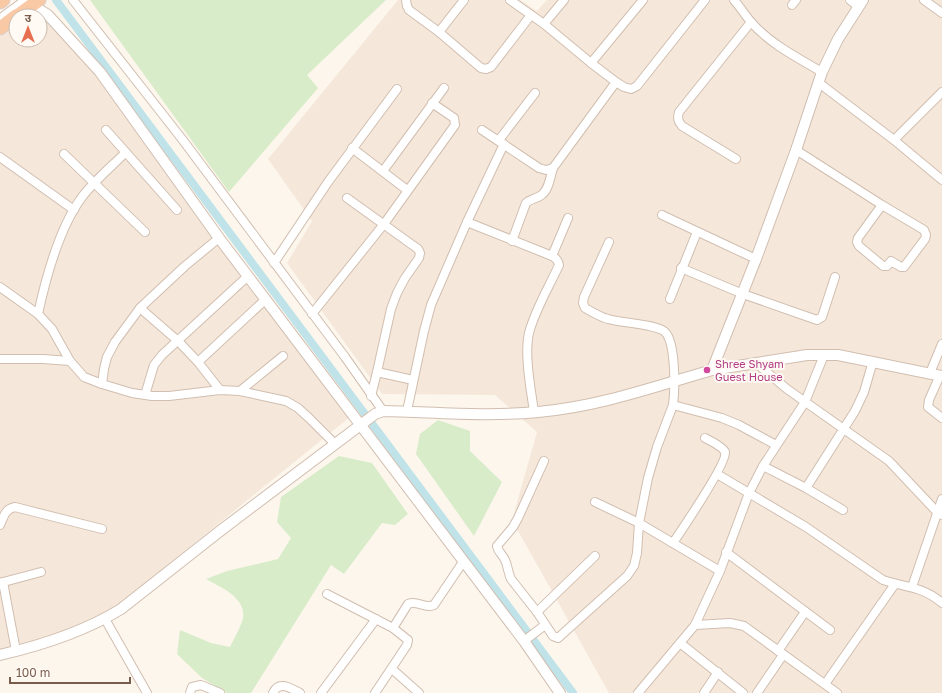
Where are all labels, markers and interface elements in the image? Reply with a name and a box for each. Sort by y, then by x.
north arrow [8,8,48,48]
text: उ [25,11,32,24]
place label: Shree Shyam Guest House [715,357,784,383]
marker: Shree Shyam Guest House [702,365,712,375]
scale bar [10,659,130,685]
text: 100 m [16,665,50,680]

